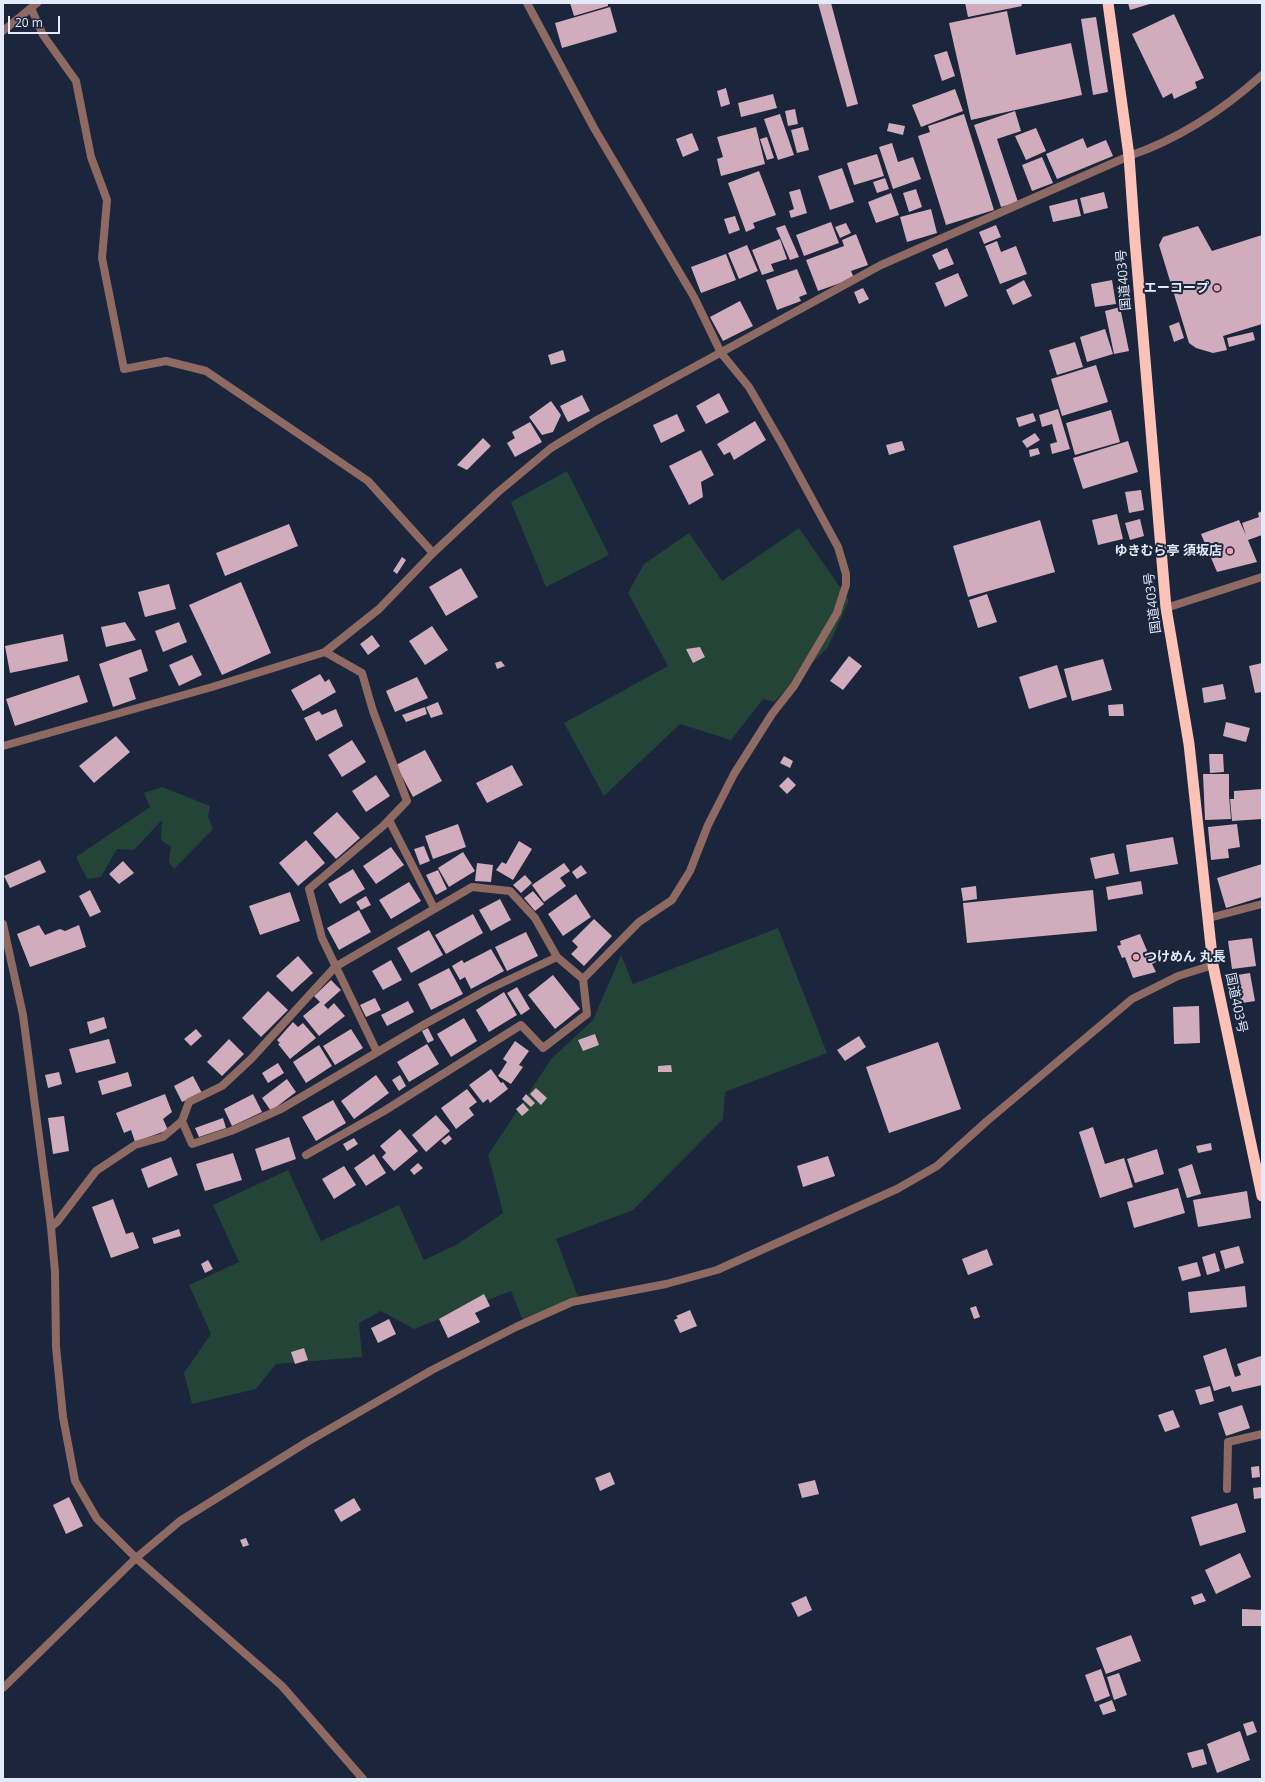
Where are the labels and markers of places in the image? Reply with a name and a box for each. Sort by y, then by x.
place label: エーコープ [1144,280,1209,296]
marker: エーコープ [1212,283,1222,293]
place label: ゆきむら亭 須坂店 [1115,543,1222,559]
marker: ゆきむら亭 須坂店 [1225,546,1235,556]
place label: つけめん 丸長 [1144,949,1225,965]
marker: つけめん 丸長 [1131,952,1141,962]

